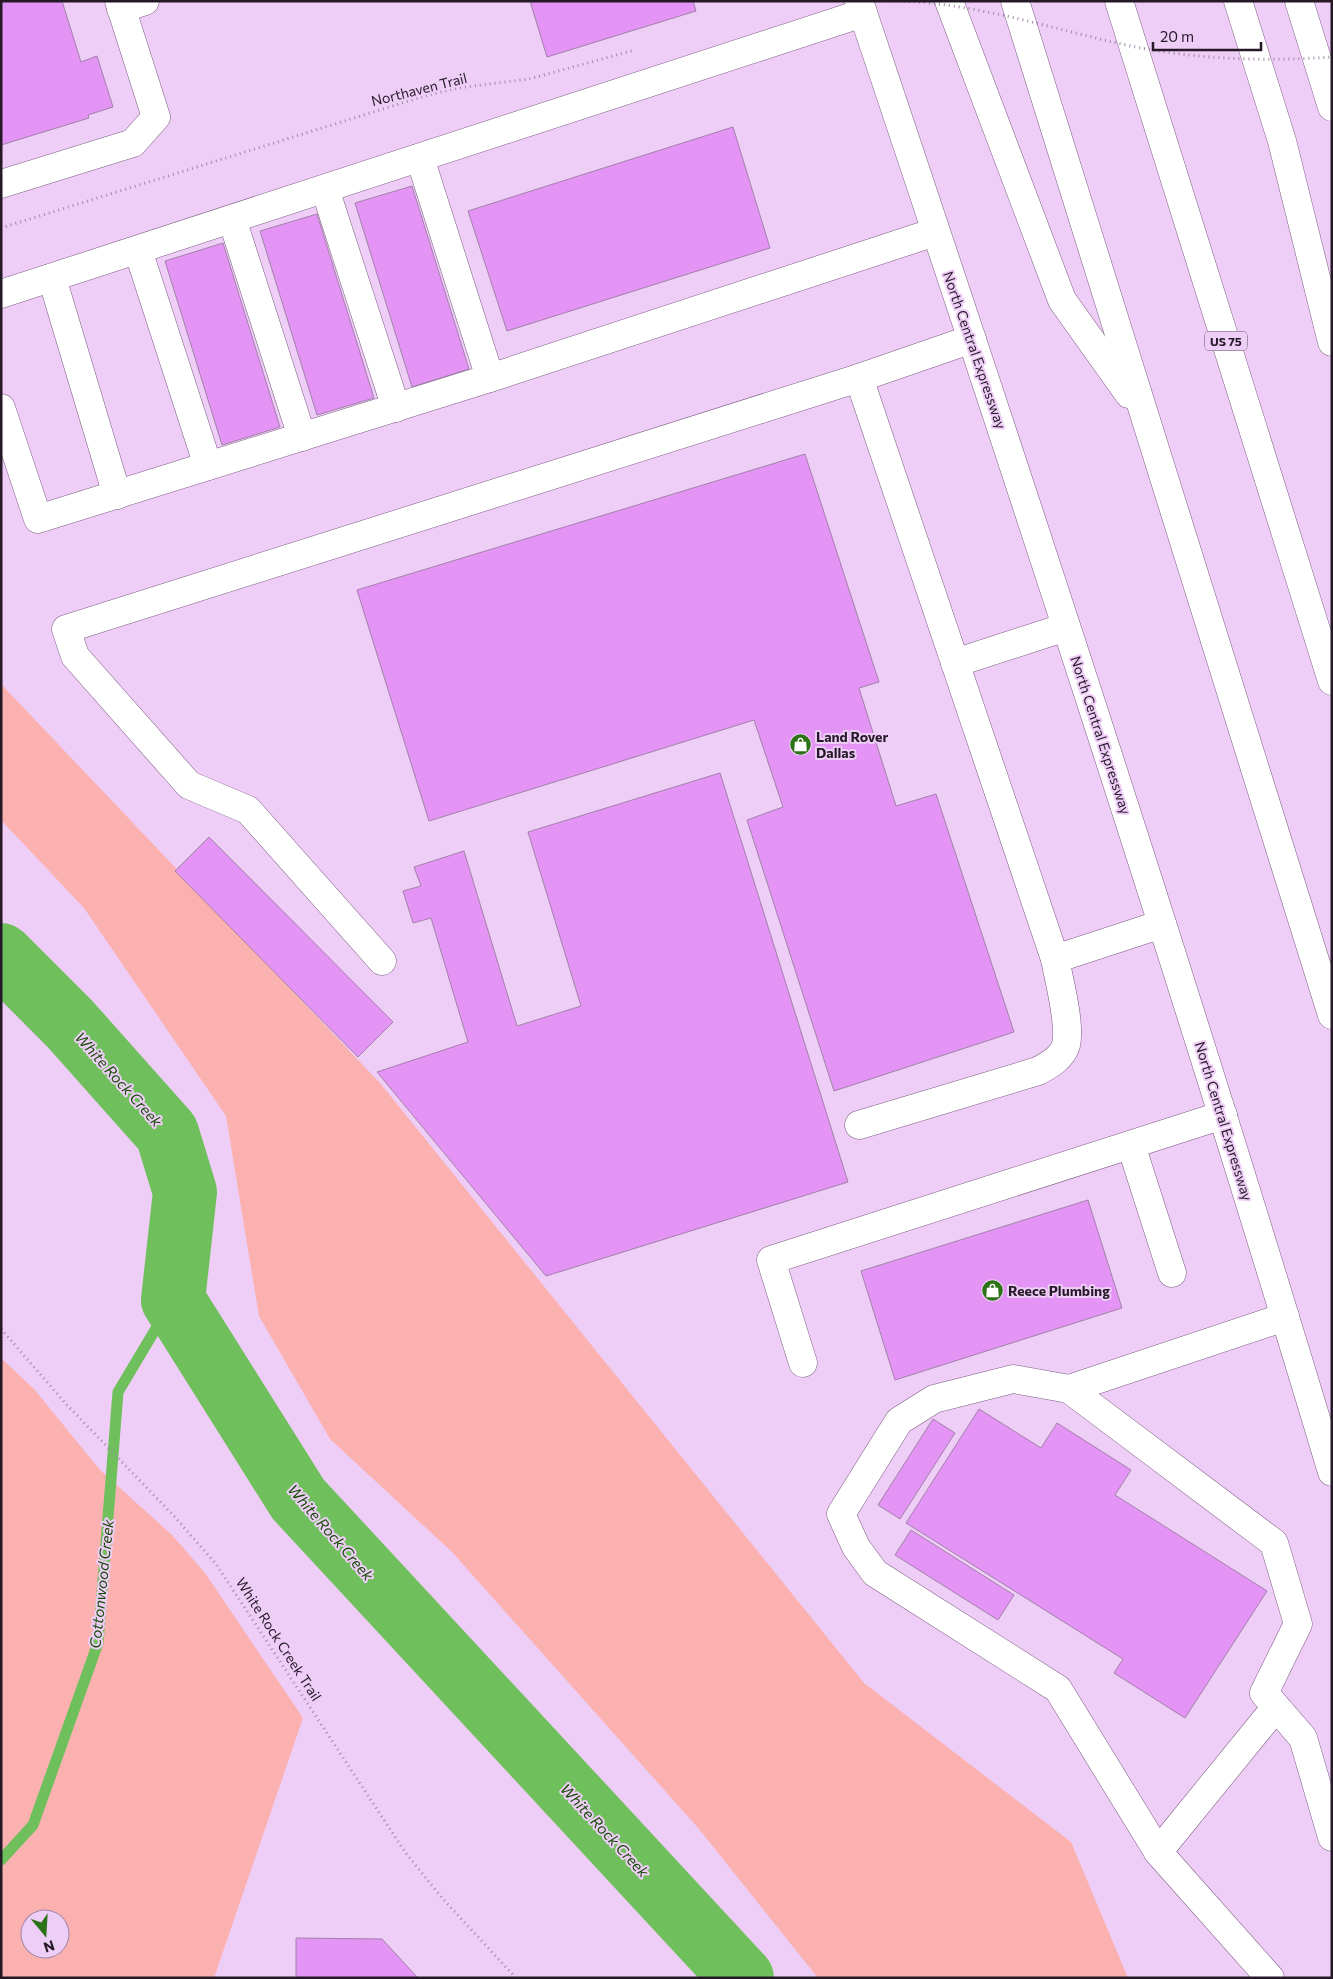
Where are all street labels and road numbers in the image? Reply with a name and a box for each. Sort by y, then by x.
street label: Northaven Trail [369,69,469,109]
street label: North Central Expressway [940,269,1010,431]
road number: US 75 [1205,332,1247,351]
street label: North Central Expressway [1067,654,1135,816]
street label: North Central Expressway [1192,1039,1256,1203]
street label: White Rock Creek Trail [233,1574,325,1704]

